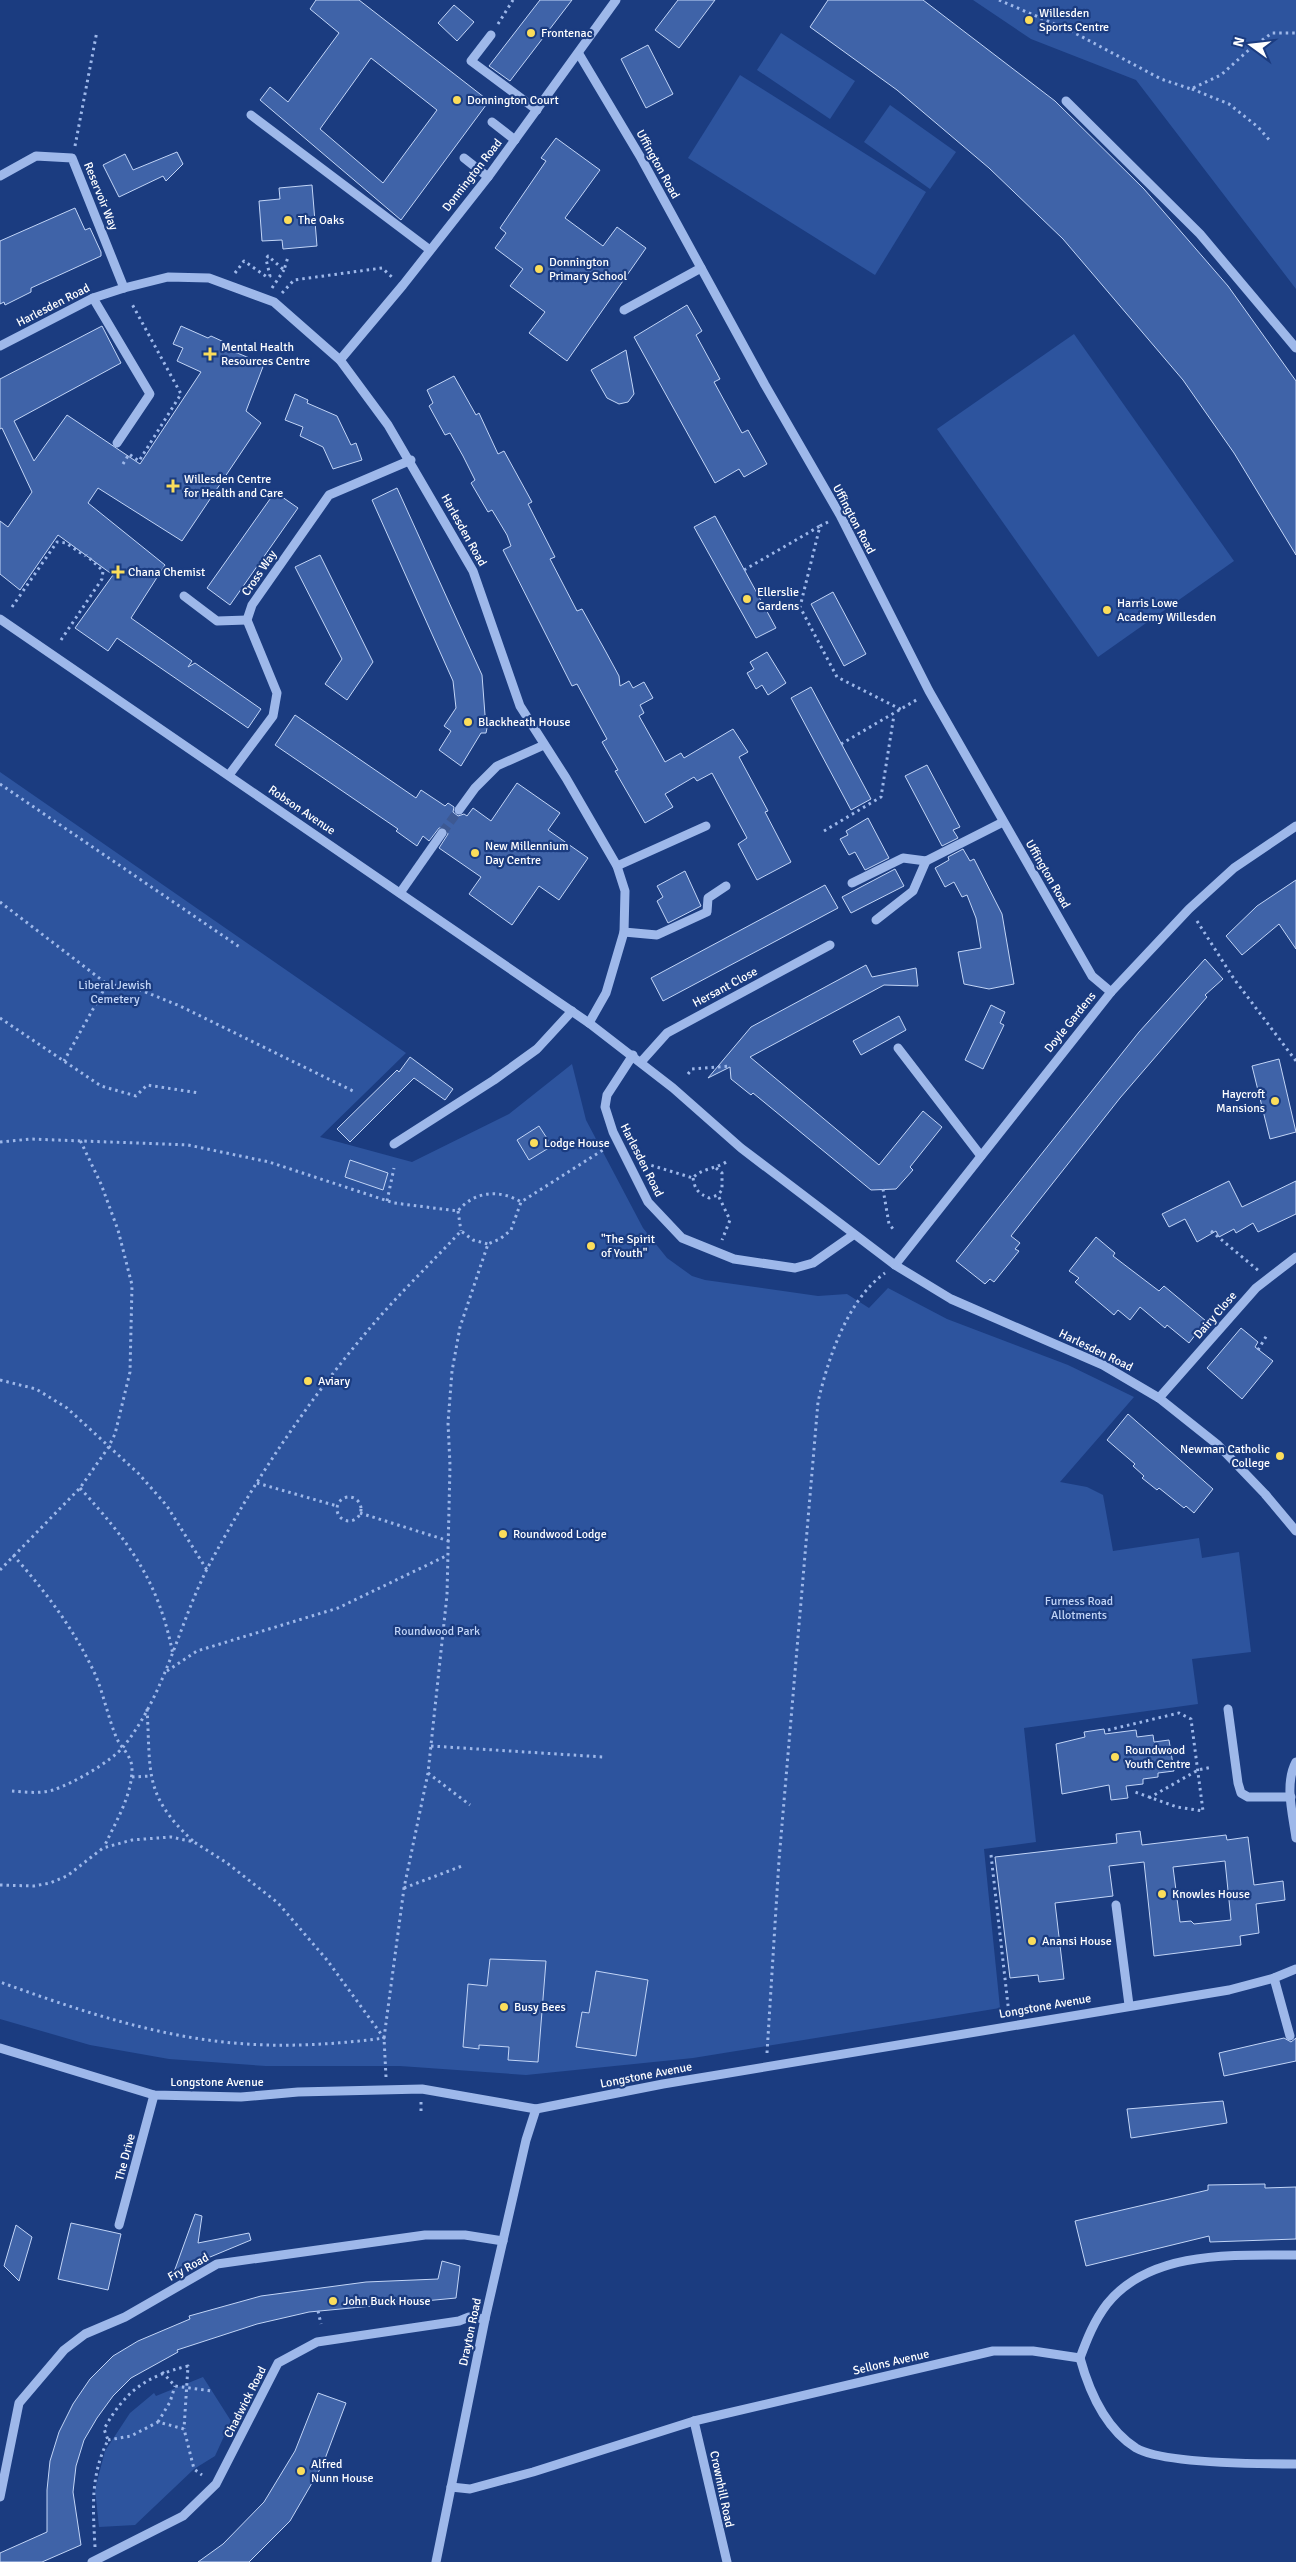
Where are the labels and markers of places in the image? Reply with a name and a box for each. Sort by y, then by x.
place label: Willesden Sports Centre [1039,6,1109,35]
marker: Willesden Sports Centre [1023,14,1035,26]
place label: Frontenac [541,26,593,41]
marker: Frontenac [525,27,537,39]
place label: Donnington Court [467,93,559,108]
marker: Donnington Court [451,94,463,106]
place label: The Oaks [298,213,344,228]
marker: The Oaks [282,214,294,226]
place label: Donnington Primary School [549,255,627,284]
marker: Donnington Primary School [533,263,545,275]
place label: Mental Health Resources Centre [221,340,310,369]
marker: Mental Health Resources Centre [203,347,217,361]
place label: Willesden Centre for Health and Care [184,472,283,501]
marker: Willesden Centre for Health and Care [166,479,180,493]
place label: Chana Chemist [128,565,205,580]
marker: Chana Chemist [112,566,124,578]
place label: Ellerslie Gardens [757,585,799,614]
marker: Ellerslie Gardens [741,593,753,605]
place label: Harris Lowe Academy Willesden [1117,596,1216,625]
marker: Harris Lowe Academy Willesden [1101,604,1113,616]
place label: Blackheath House [478,715,571,730]
marker: Blackheath House [462,716,474,728]
place label: New Millennium Day Centre [485,839,569,868]
marker: New Millennium Day Centre [469,847,481,859]
place label: Haycroft Mansions [1216,1087,1265,1116]
marker: Haycroft Mansions [1269,1095,1281,1107]
place label: Lodge House [544,1136,610,1151]
marker: Lodge House [528,1137,540,1149]
place label: "The Spirit of Youth" [601,1232,655,1261]
marker: "The Spirit of Youth" [585,1240,597,1252]
place label: Aviary [318,1374,351,1389]
marker: Aviary [302,1375,314,1387]
place label: Newman Catholic College [1180,1442,1270,1471]
marker: Newman Catholic College [1274,1450,1286,1462]
place label: Roundwood Lodge [513,1527,607,1542]
marker: Roundwood Lodge [497,1528,509,1540]
place label: Roundwood Youth Centre [1125,1743,1191,1772]
marker: Roundwood Youth Centre [1109,1751,1121,1763]
place label: Knowles House [1172,1887,1250,1902]
marker: Knowles House [1156,1888,1168,1900]
place label: Anansi House [1042,1934,1112,1949]
marker: Anansi House [1026,1935,1038,1947]
place label: Busy Bees [514,2000,566,2015]
marker: Busy Bees [498,2001,510,2013]
place label: John Buck House [343,2294,431,2309]
marker: John Buck House [327,2295,339,2307]
place label: Alfred Nunn House [311,2457,374,2486]
marker: Alfred Nunn House [295,2465,307,2477]

